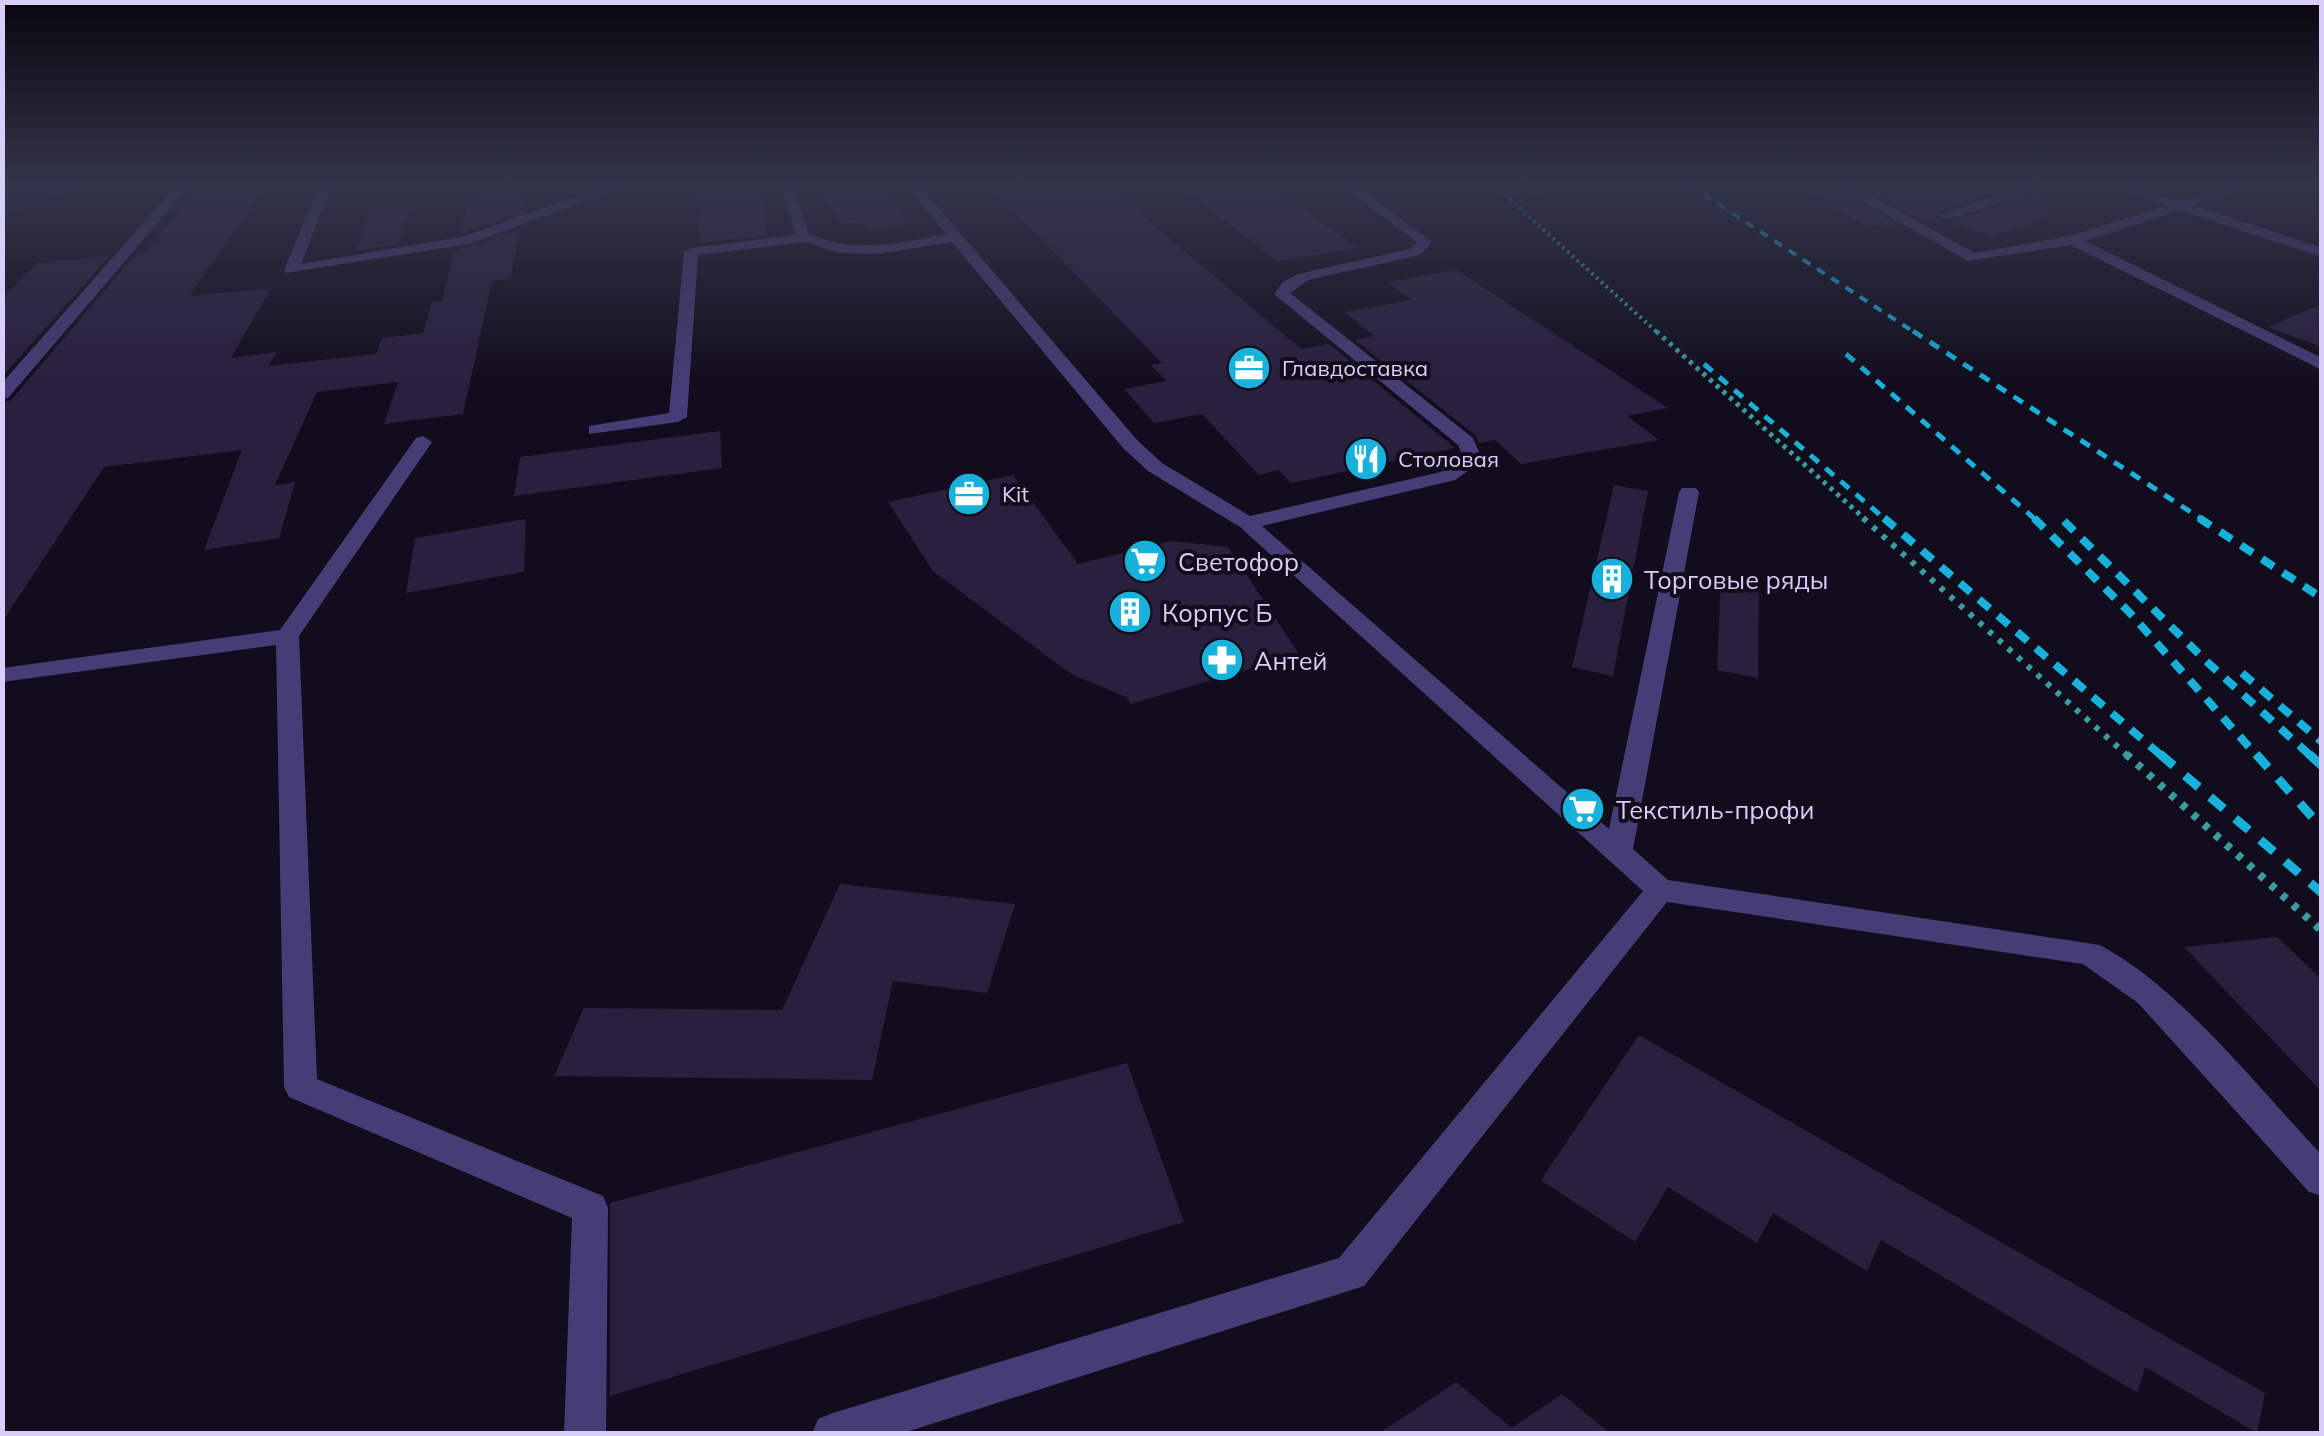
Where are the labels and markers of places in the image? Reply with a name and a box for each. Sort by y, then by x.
office icon: Главдоставка [1226,345,1272,391]
place label: Главдоставка [1282,354,1428,382]
restaurant icon: Столовая [1343,436,1389,482]
place label: Столовая [1398,445,1499,473]
office icon: Kit [946,471,992,517]
place label: Kit [1002,480,1029,508]
supermarket icon: Светофор [1122,538,1168,584]
place label: Светофор [1178,546,1299,577]
building icon: Торговые ряды [1589,556,1635,602]
place label: Торговые ряды [1644,564,1828,595]
building icon: Корпус Б [1107,589,1153,635]
place label: Корпус Б [1162,597,1272,628]
pharmacy icon: Антей [1199,637,1245,683]
place label: Антей [1254,645,1327,676]
supermarket icon: Текстиль-профи [1560,786,1606,832]
place label: Текстиль-профи [1616,794,1814,825]

